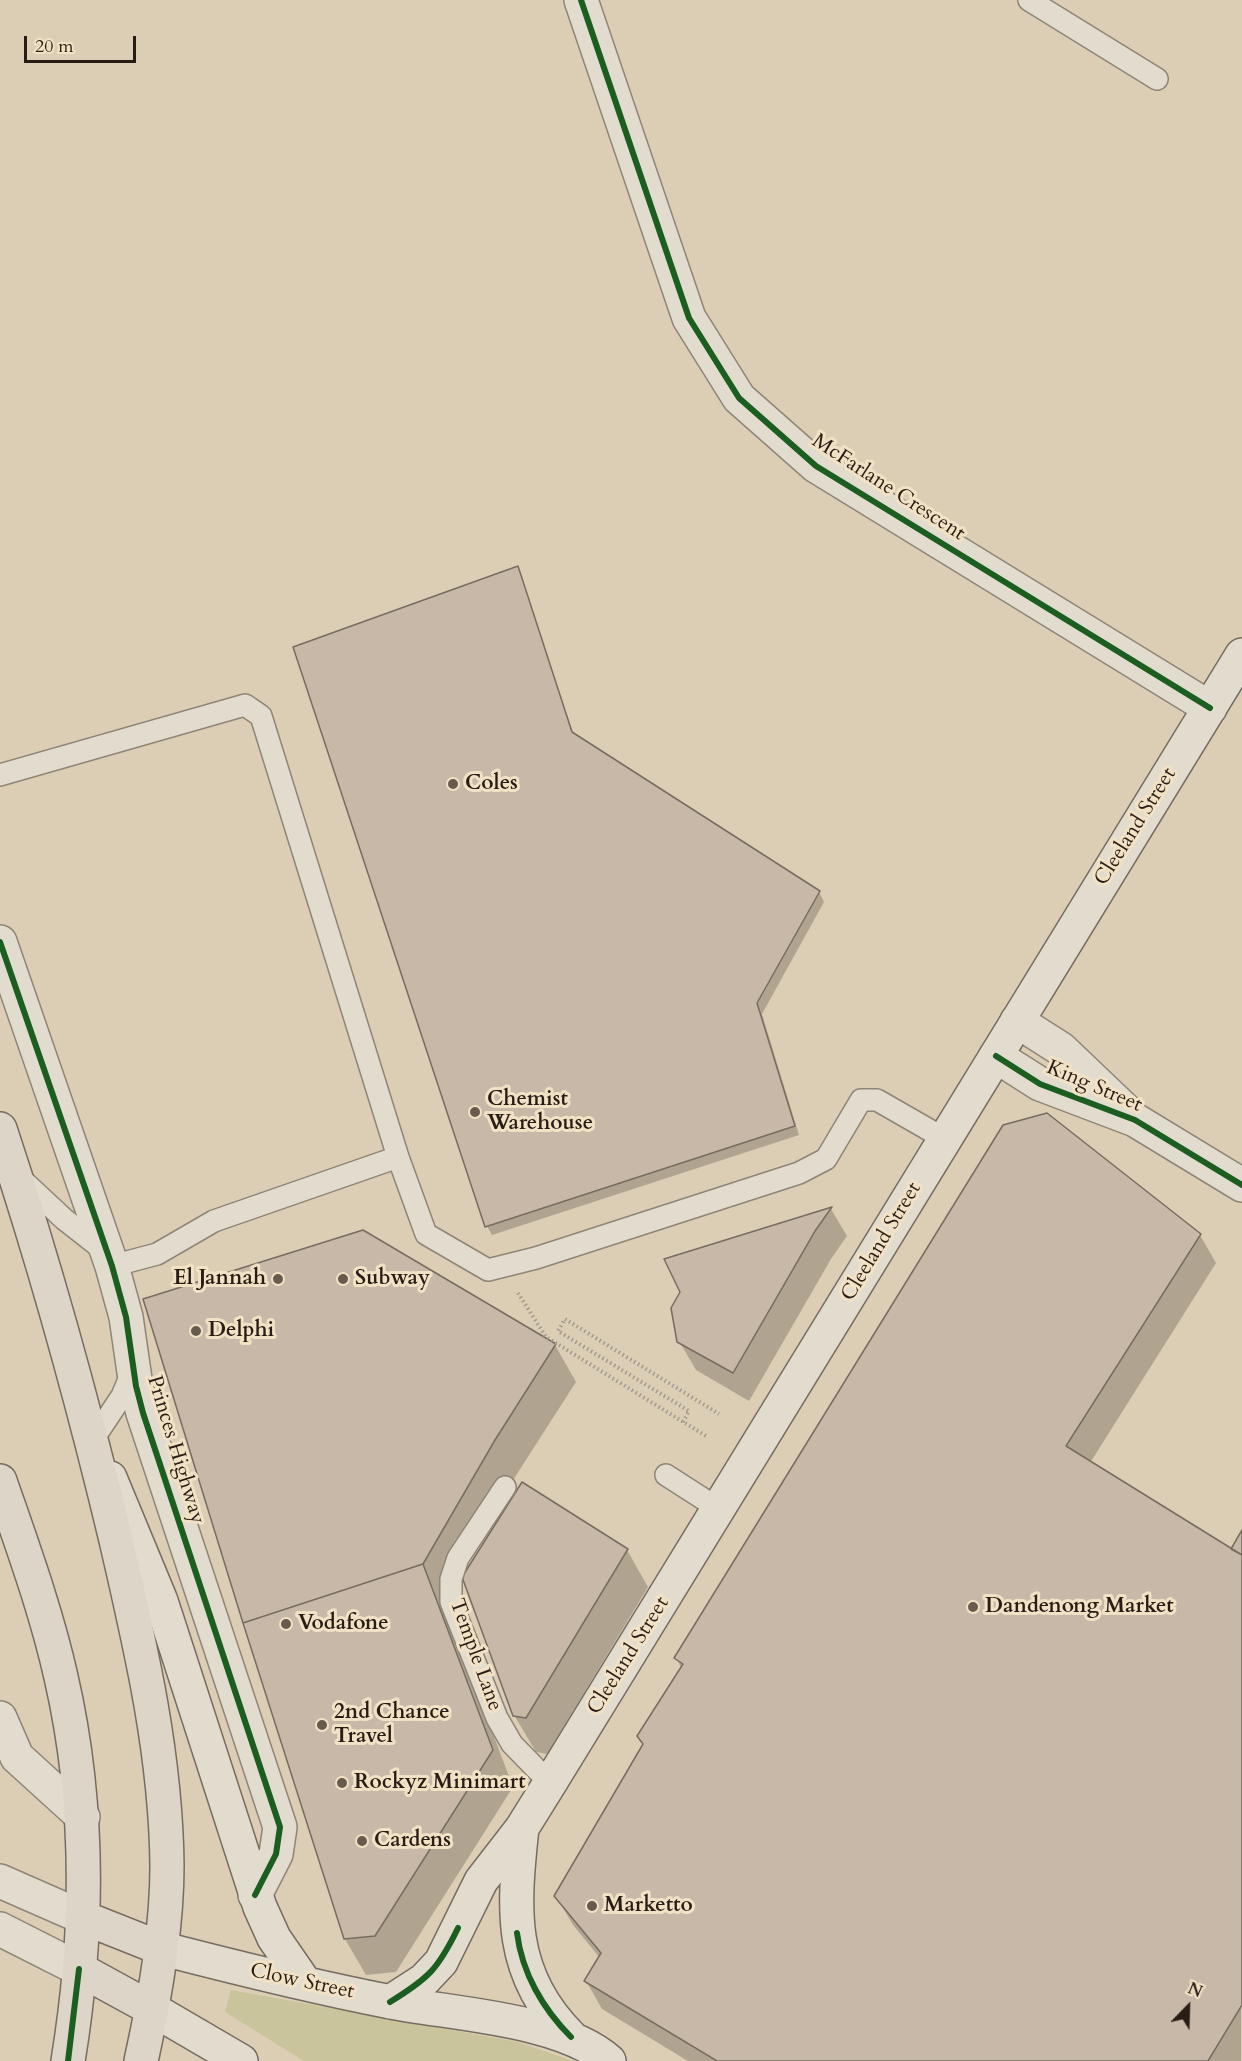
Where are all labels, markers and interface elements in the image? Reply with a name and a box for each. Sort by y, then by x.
scale bar [27,24,140,62]
text: 20 m [35,34,74,59]
street label: McFarlane Crescent [807,429,969,547]
street label: Cleeland Street [1090,763,1182,891]
place label: Coles [465,771,518,797]
marker: Coles [446,777,460,791]
street label: King Street [1042,1056,1146,1118]
place label: Chemist Warehouse [487,1087,593,1137]
marker: Chemist Warehouse [468,1105,482,1119]
street label: Cleeland Street [837,1178,927,1306]
place label: El Jannah [173,1266,266,1292]
place label: Subway [355,1266,430,1292]
marker: El Jannah [271,1272,285,1286]
marker: Subway [336,1272,350,1286]
place label: Delphi [208,1318,274,1344]
marker: Delphi [189,1324,203,1338]
street label: Princes Highway [141,1373,209,1527]
street label: Cleeland Street [583,1592,675,1720]
place label: Dandenong Market [985,1594,1174,1620]
street label: Temple Lane [443,1595,507,1715]
marker: Dandenong Market [966,1600,980,1614]
place label: Vodafone [298,1611,389,1637]
marker: Vodafone [279,1617,293,1631]
place label: 2nd Chance Travel [334,1700,450,1750]
marker: 2nd Chance Travel [315,1718,329,1732]
place label: Rockyz Minimart [354,1770,526,1796]
marker: Rockyz Minimart [335,1776,349,1790]
place label: Cardens [374,1828,451,1854]
marker: Cardens [355,1834,369,1848]
place label: Marketto [604,1893,693,1919]
marker: Marketto [585,1899,599,1913]
street label: Clow Street [248,1959,356,2005]
north arrow [1158,1977,1218,2037]
text: N [1184,1978,1206,2003]

